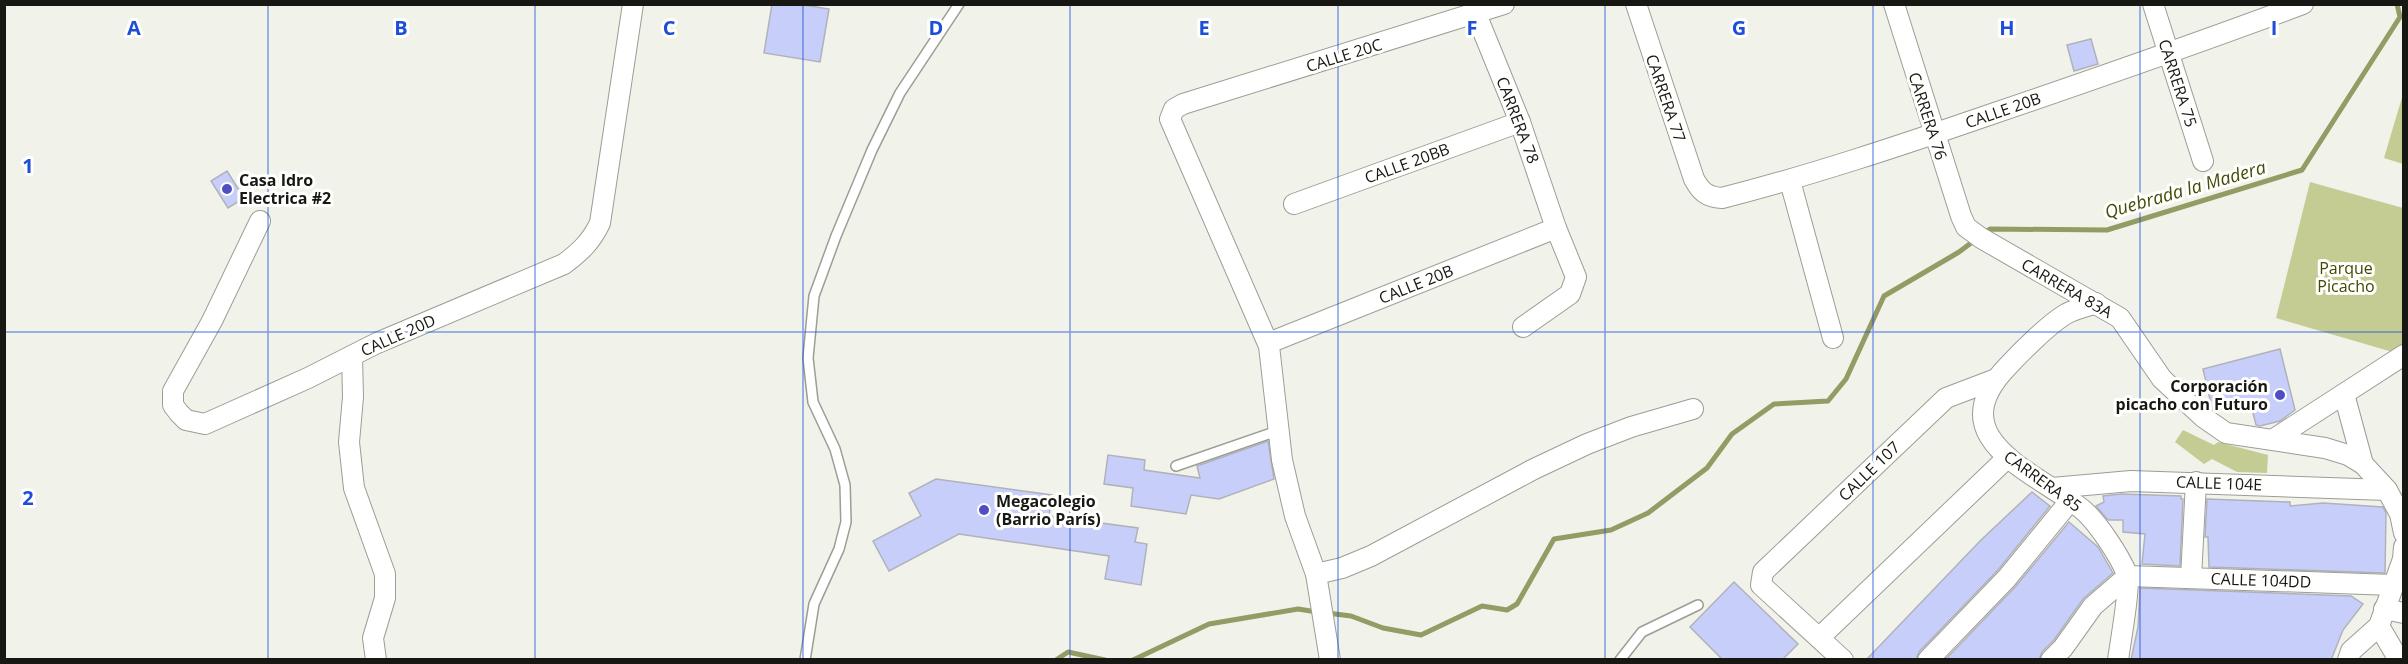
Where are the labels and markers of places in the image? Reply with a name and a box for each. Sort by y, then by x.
place label: Casa Idro Electrica #2 [239,169,331,209]
marker: Casa Idro Electrica #2 [220,182,234,196]
place label: Corporación picacho con Futuro [2116,375,2268,415]
marker: Corporación picacho con Futuro [2273,388,2287,402]
place label: Megacolegio (Barrio París) [996,490,1101,530]
marker: Megacolegio (Barrio París) [977,503,991,517]

